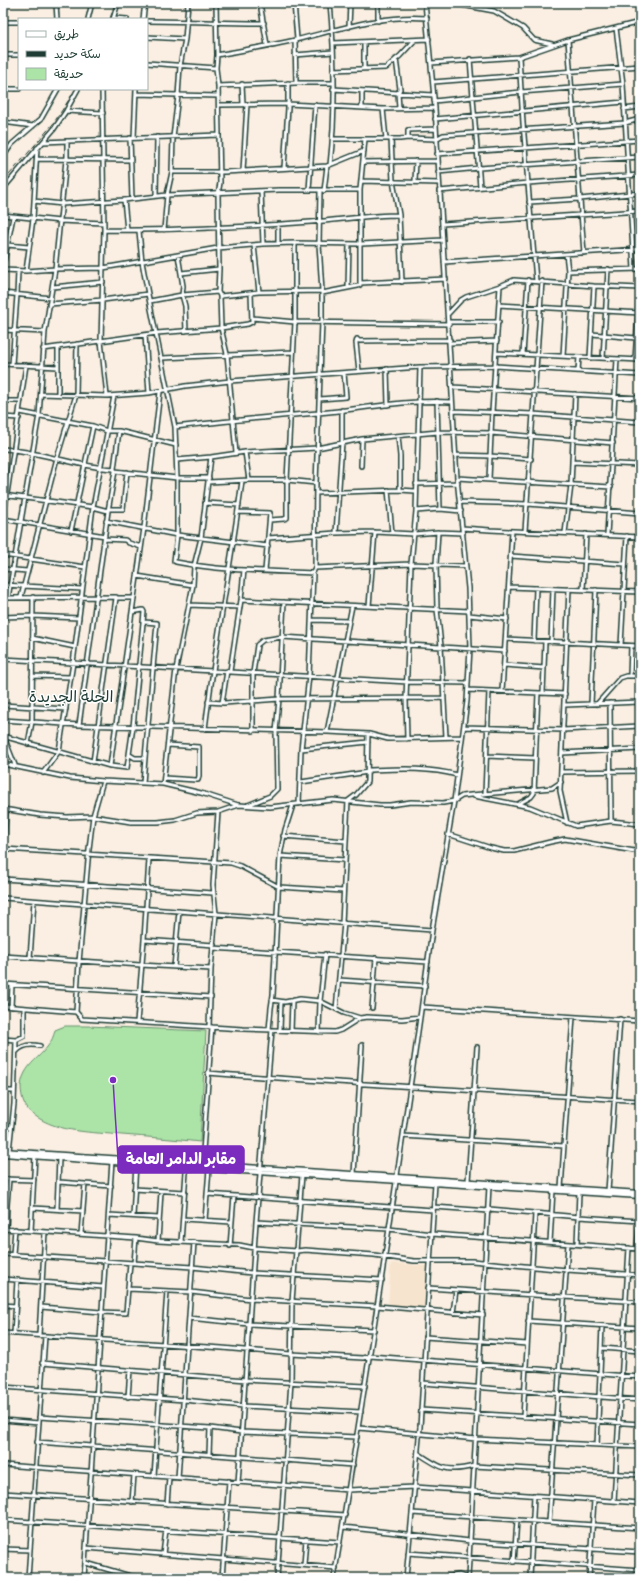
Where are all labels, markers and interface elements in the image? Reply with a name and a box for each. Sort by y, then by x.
legend [18,18,148,90]
text: طريق [54,26,79,41]
text: سكة حديد [54,46,101,61]
text: حديقة [54,66,83,81]
district label: الحلة الجديدة [29,686,113,706]
callout: مقابر الدامر العامة [118,1146,244,1173]
text: مقابر الدامر العامة [126,1149,236,1168]

